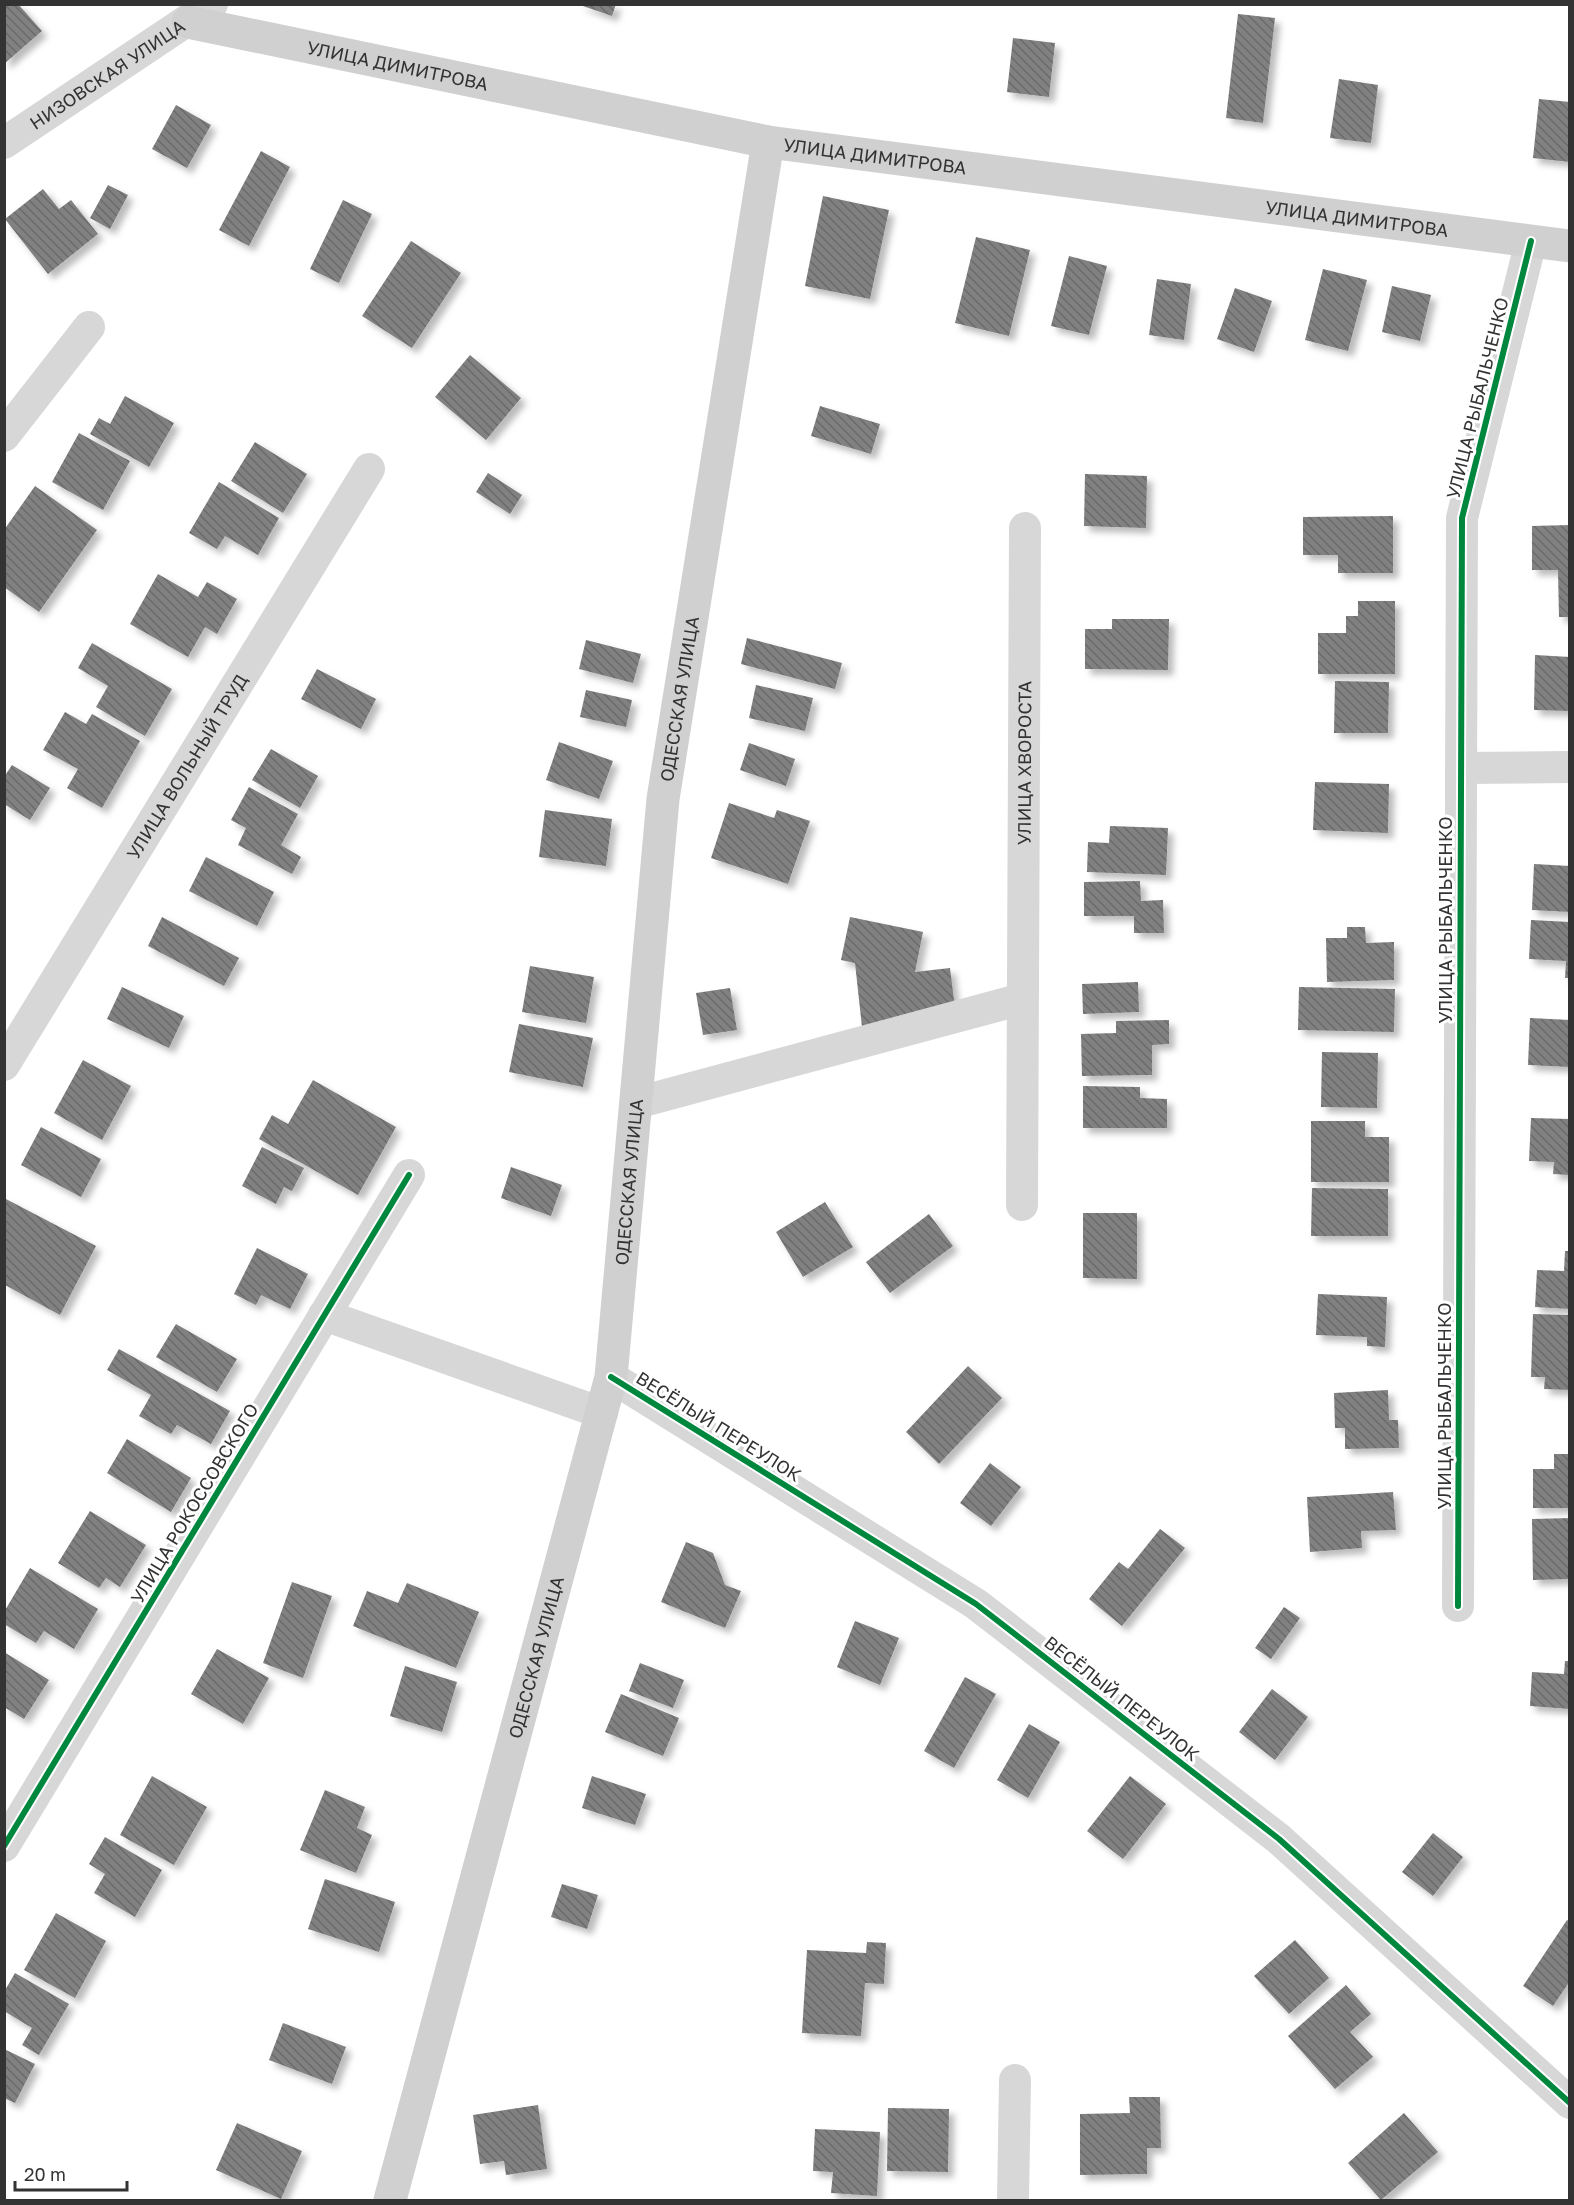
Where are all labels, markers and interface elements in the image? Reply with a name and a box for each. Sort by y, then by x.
street label: НИЗОВСКАЯ УЛИЦА [25,14,189,134]
street label: УЛИЦА ДИМИТРОВА [305,36,490,95]
street label: УЛИЦА ДИМИТРОВА [782,133,968,179]
street label: УЛИЦА ДИМИТРОВА [1264,196,1450,241]
street label: УЛИЦА РЫБАЛЬЧЕНКО [1441,295,1513,501]
street label: ОДЕССКАЯ УЛИЦА [655,615,703,783]
street label: УЛИЦА ВОЛЬНЫЙ ТРУД [122,670,252,863]
street label: УЛИЦА ХВОРОСТА [1013,681,1035,845]
street label: УЛИЦА РЫБАЛЬЧЕНКО [1434,817,1456,1024]
street label: ОДЕССКАЯ УЛИЦА [610,1098,647,1266]
street label: УЛИЦА РЫБАЛЬЧЕНКО [1433,1303,1455,1510]
street label: ВЕСЁЛЫЙ ПЕРЕУЛОК [632,1366,806,1486]
street label: УЛИЦА РОКОССОВСКОГО [125,1399,263,1607]
street label: ОДЕССКАЯ УЛИЦА [503,1574,568,1741]
street label: ВЕСЁЛЫЙ ПЕРЕУЛОК [1040,1631,1204,1766]
scale bar [15,2154,128,2192]
text: 20 m [24,2163,66,2185]

